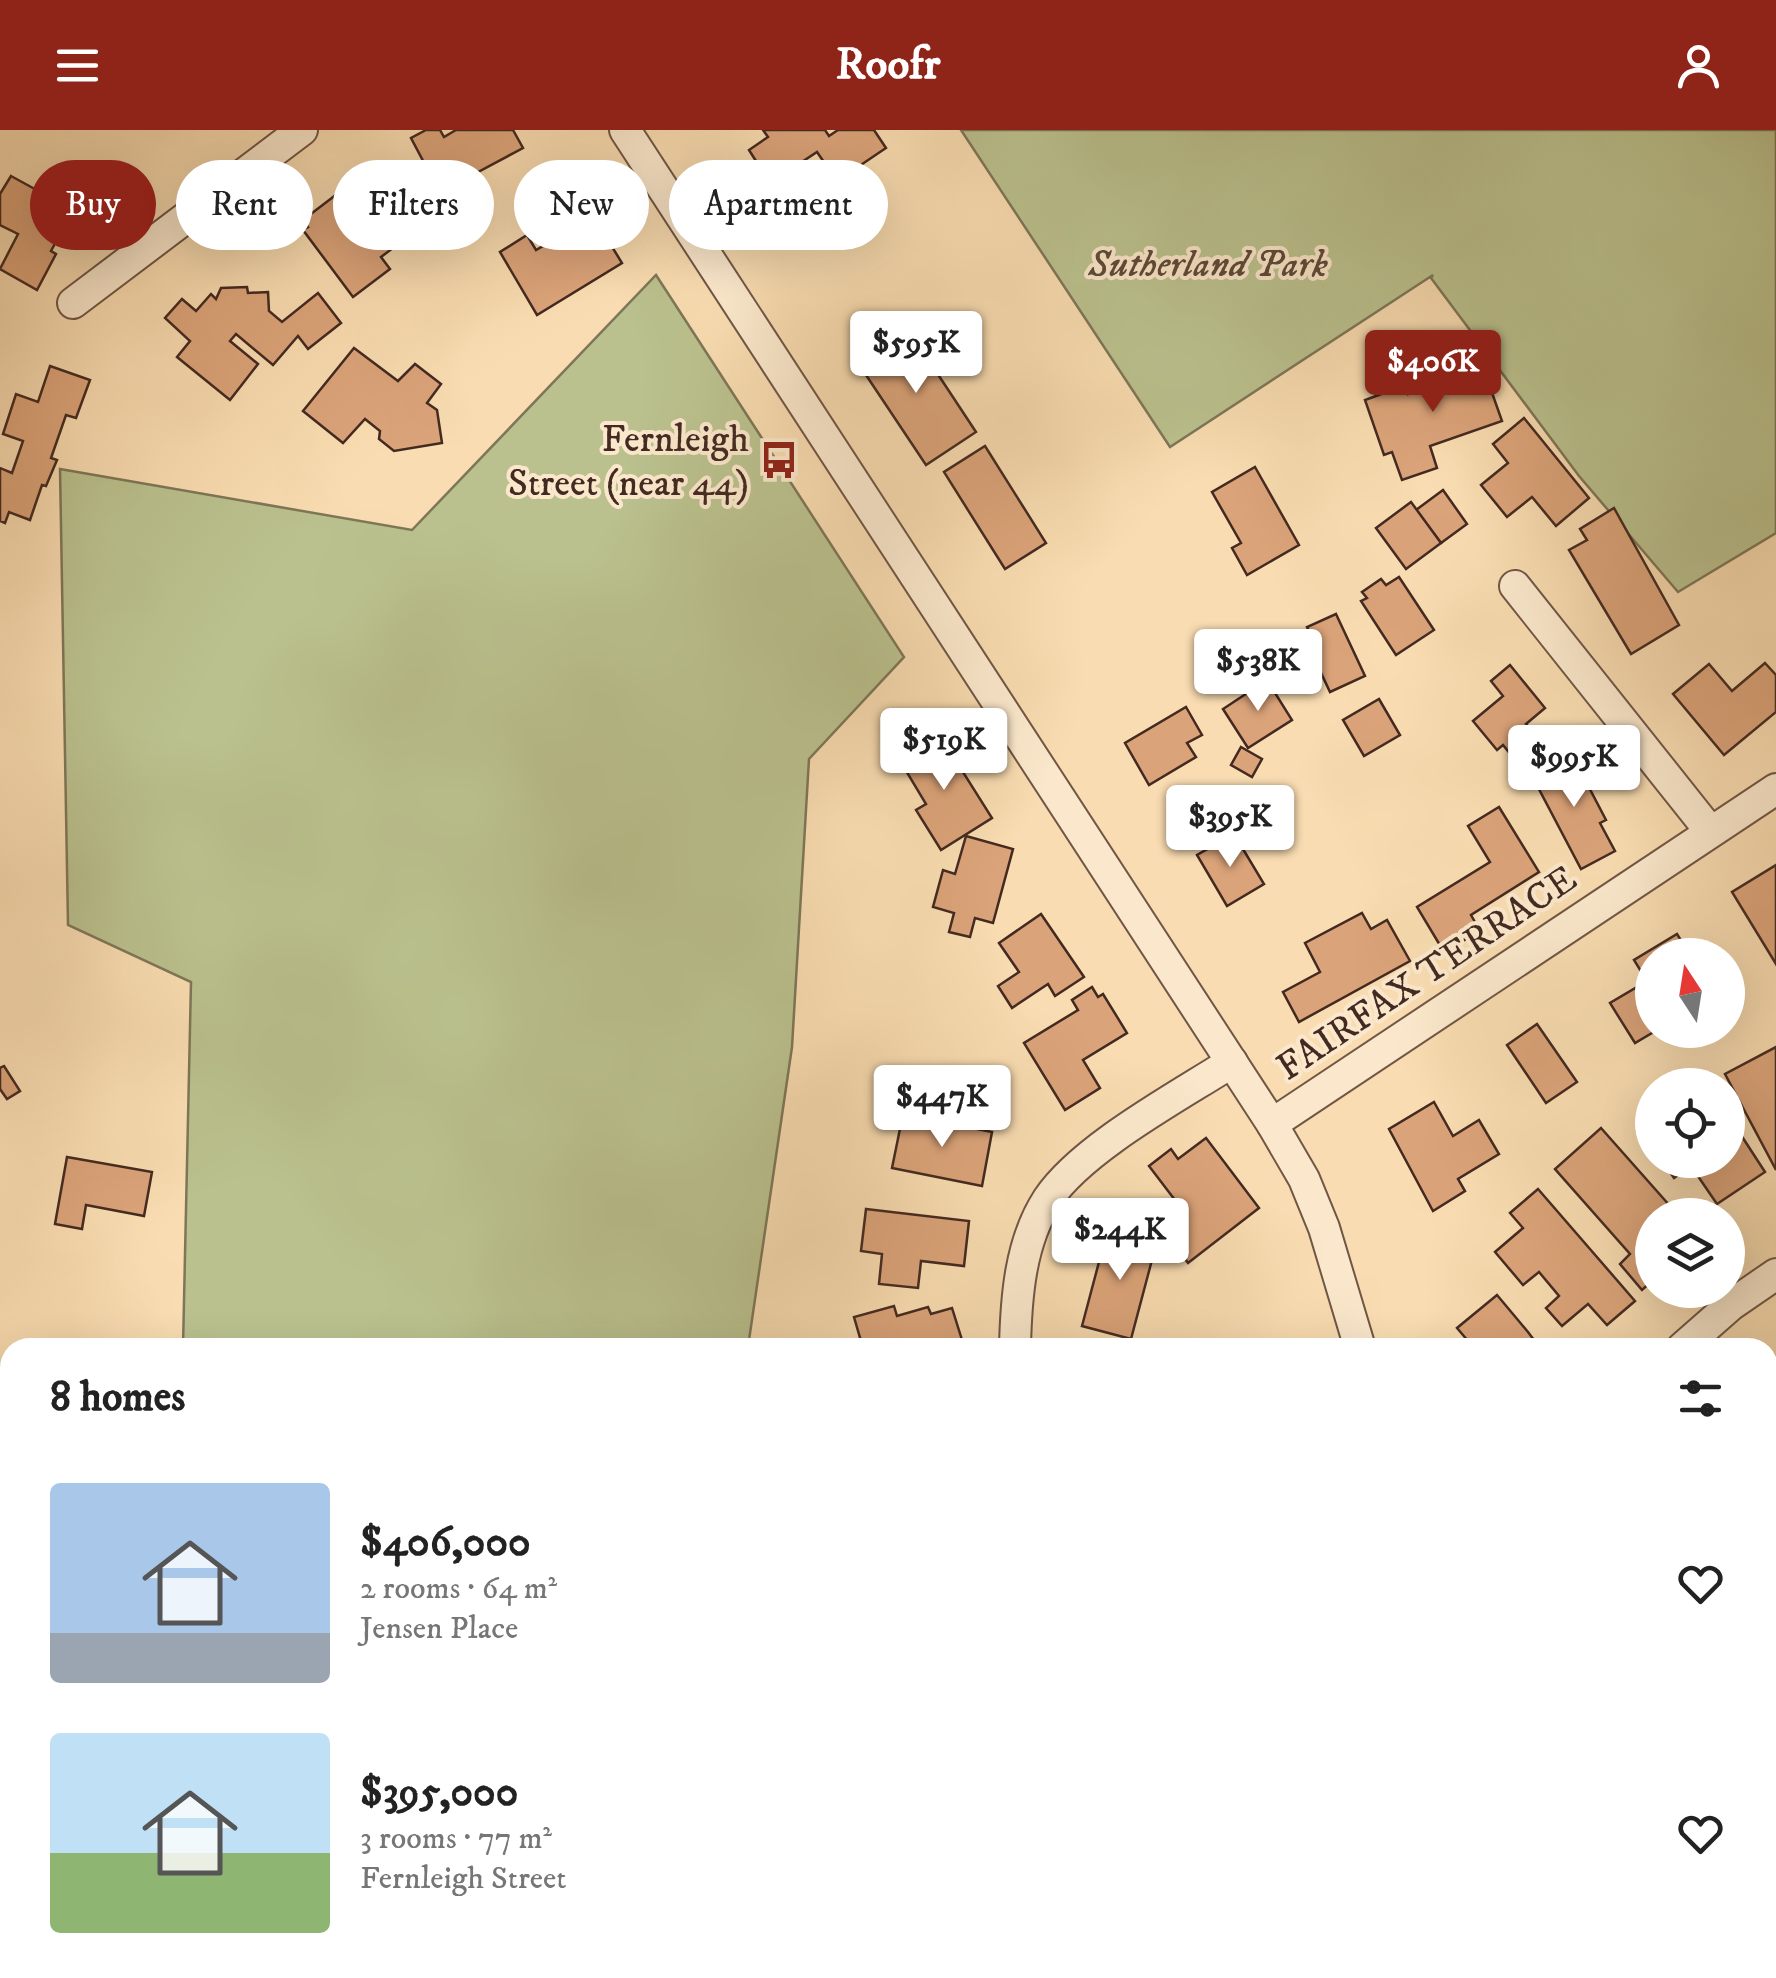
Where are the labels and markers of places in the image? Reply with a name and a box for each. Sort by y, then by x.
pin: $595K [846,311,986,396]
pin: $406K [1363,330,1503,415]
place label: Fernleigh Street (near 44) [508,416,749,508]
bus stop icon: Fernleigh Street (near 44) [758,439,800,481]
pin: $538K [1188,629,1328,714]
pin: $519K [874,708,1014,793]
pin: $995K [1504,725,1644,810]
pin: $395K [1160,785,1300,870]
pin: $447K [872,1065,1012,1150]
pin: $244K [1050,1198,1190,1283]

